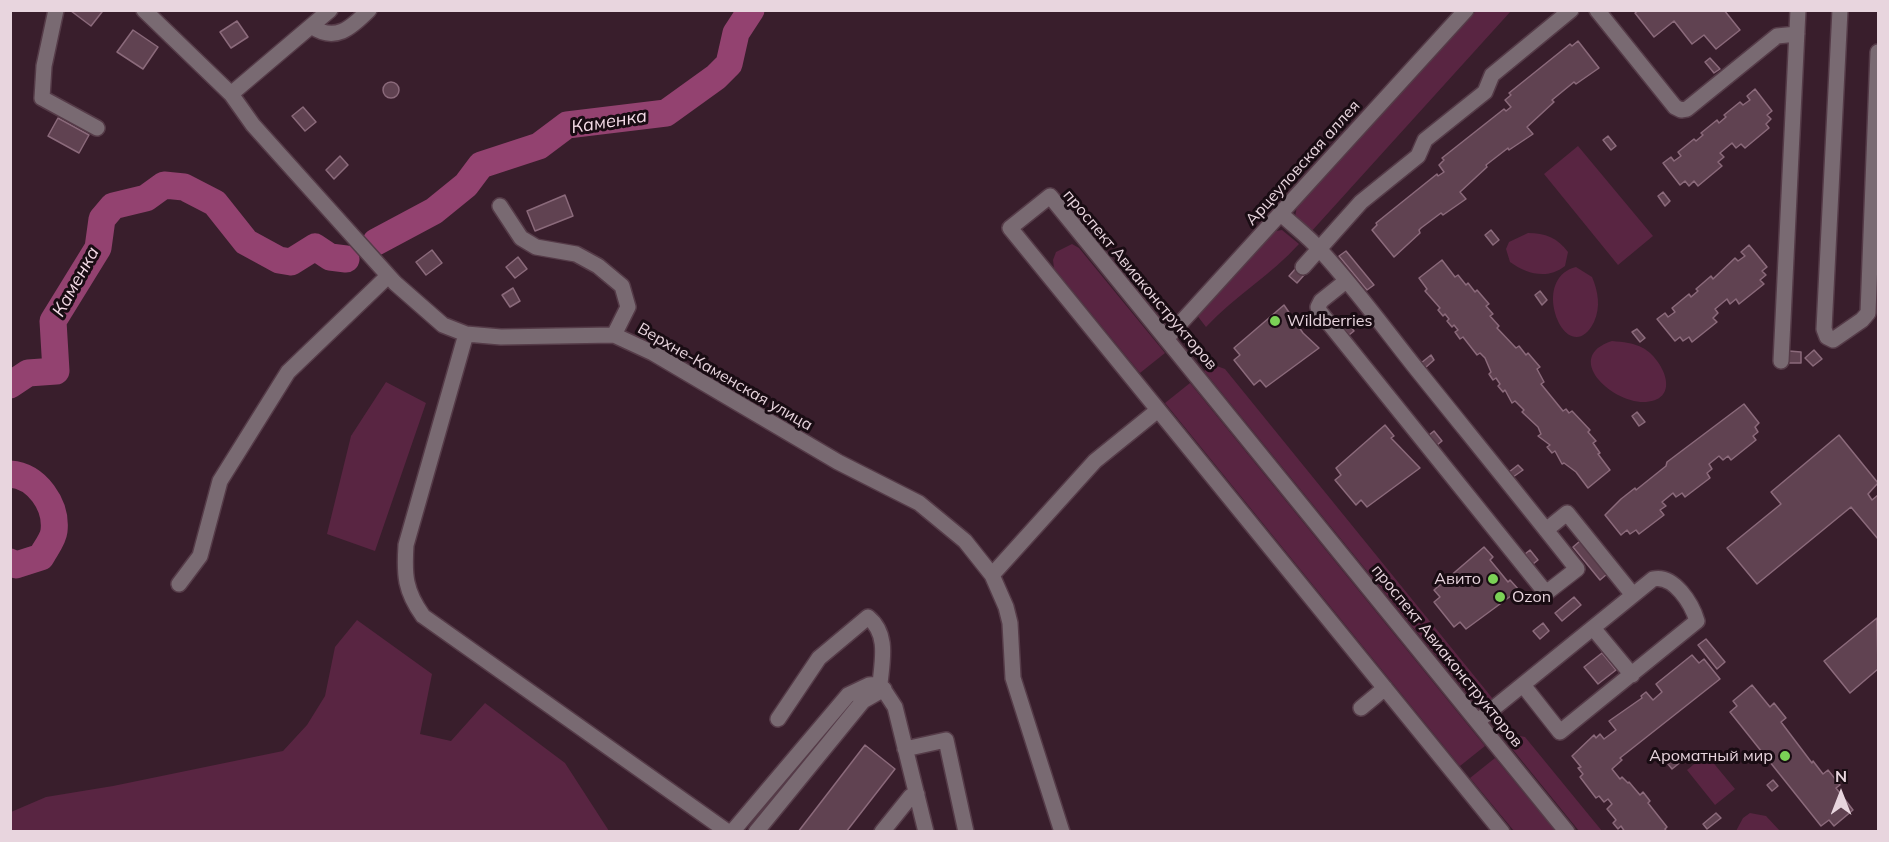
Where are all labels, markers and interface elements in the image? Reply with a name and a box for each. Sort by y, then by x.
street label: Арцеуловская аллея [1242,97,1364,229]
water label: Каменка [570,105,648,139]
street label: проспект Авиаконструкторов [1059,186,1221,374]
water label: Каменка [48,243,104,321]
place label: Wildberries [1287,311,1372,331]
marker: Wildberries [1268,314,1282,328]
street label: Верхне-Каменская улица [634,319,816,435]
street label: проспект Авиаконструкторов [1367,561,1527,751]
place label: Авито [1434,569,1481,589]
marker: Авито [1486,572,1500,586]
place label: Ozon [1512,587,1551,607]
marker: Ozon [1493,590,1507,604]
place label: Ароматный мир [1649,746,1773,766]
marker: Ароматный мир [1778,749,1792,763]
north arrow [1811,764,1871,824]
text: N [1835,766,1847,786]

